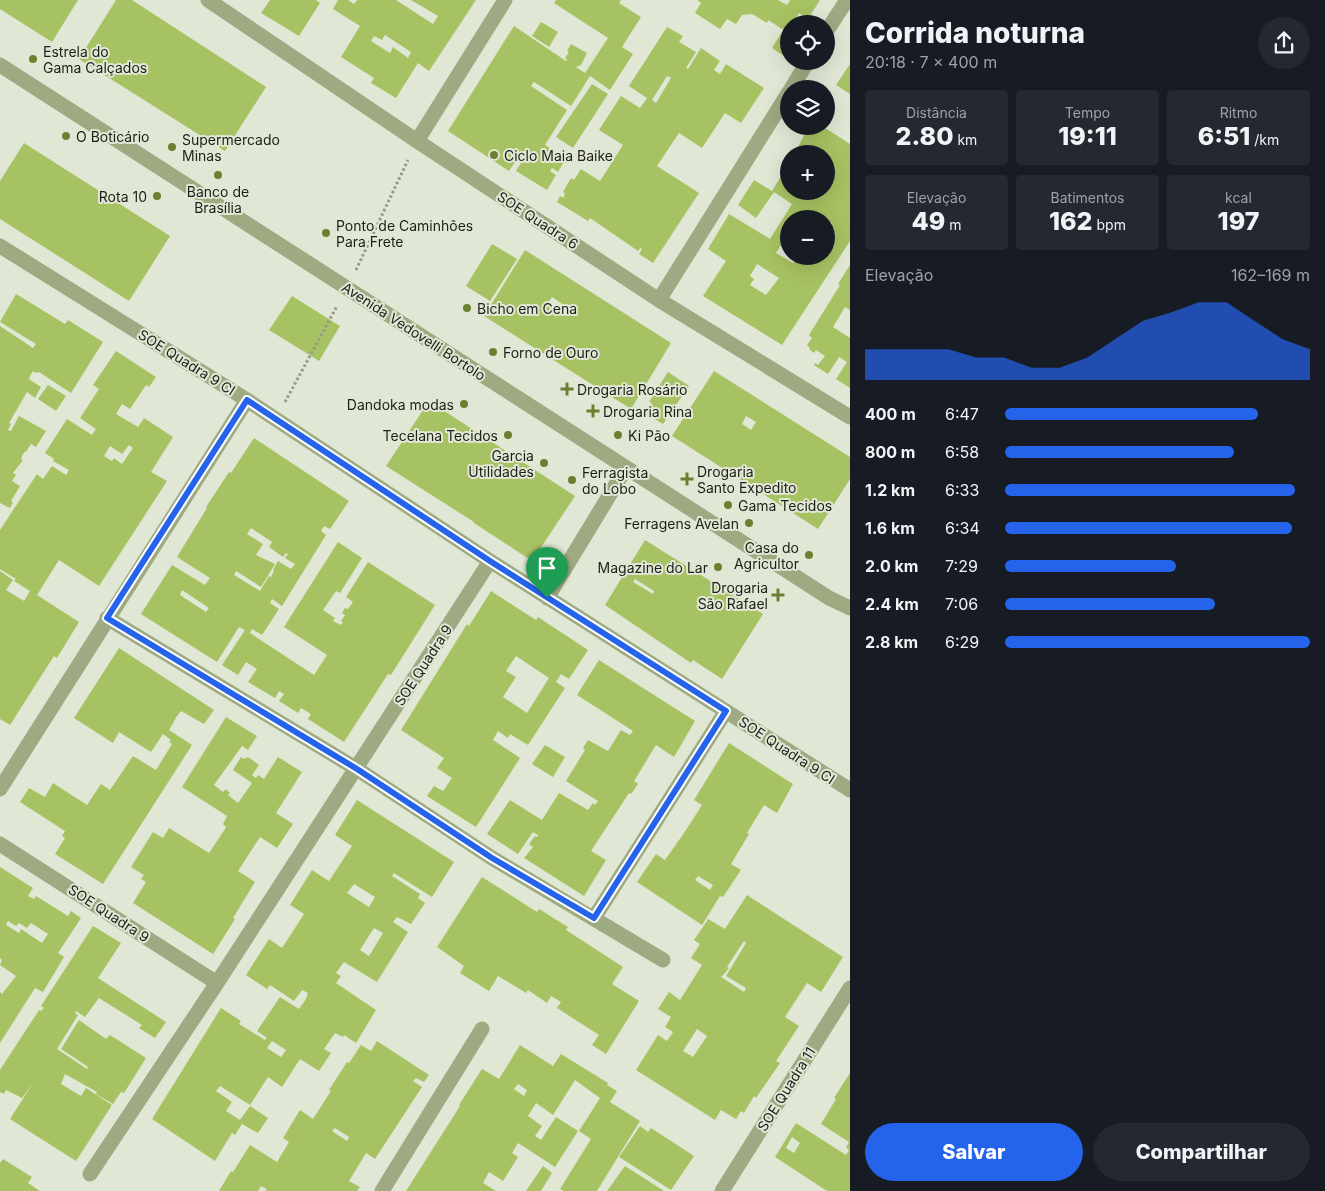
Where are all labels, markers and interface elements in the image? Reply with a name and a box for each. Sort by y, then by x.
map controls [780,15,835,265]
button: locate [780,15,835,70]
text: Corrida noturna [865,16,1085,50]
button: share [1258,17,1310,69]
place label: Estrela do Gama Calçados [43,43,147,76]
text: 20:18 · 7 × 400 m [865,52,997,72]
marker: Estrela do Gama Calçados [27,53,39,65]
button: layers [780,80,835,135]
text: Distância [906,104,967,121]
text: Tempo [1065,104,1110,121]
text: Ritmo [1220,104,1257,121]
text: 2.80 [896,121,954,151]
text: 19:11 [1058,121,1117,151]
text: 6:51 [1198,121,1250,151]
place label: O Boticário [76,128,149,145]
marker: O Boticário [60,130,72,142]
place label: Supermercado Minas [182,131,280,164]
text: km [954,131,977,148]
text: /km [1250,131,1279,148]
marker: Supermercado Minas [166,141,178,153]
button: + [780,145,835,200]
place label: Ciclo Maia Baike [504,147,613,164]
marker: Ciclo Maia Baike [488,149,500,161]
marker: Banco de Brasília [212,169,224,181]
place label: Banco de Brasília [187,183,249,216]
street label: SOE Quadra 6 [494,187,582,253]
place label: Rota 10 [99,188,147,205]
text: Elevação [907,189,966,206]
text: Batimentos [1051,189,1124,206]
text: kcal [1225,189,1252,206]
marker: Rota 10 [151,190,163,202]
text: 49 [912,206,945,236]
text: 162 [1049,206,1093,236]
text: 197 [1218,206,1259,236]
button: − [780,210,835,265]
text: m [945,216,961,233]
text: bpm [1093,216,1126,233]
place label: Ponto de Caminhões Para Frete [336,217,473,250]
marker: Ponto de Caminhões Para Frete [320,227,332,239]
text: Elevação [865,265,933,285]
text: 162–169 m [1231,265,1310,285]
street label: Avenida Vedovelli Bortolo [339,278,489,384]
place label: Bicho em Cena [477,300,577,317]
marker: Bicho em Cena [461,302,473,314]
street label: SOE Quadra 9 CI [135,325,239,399]
place label: Forno de Ouro [503,344,598,361]
marker: Forno de Ouro [487,346,499,358]
place label: Drogaria Rosário [577,381,687,398]
marker: Drogaria Rosário [561,383,573,395]
place label: Dandoka modas [347,396,454,413]
marker: Dandoka modas [458,398,470,410]
place label: Drogaria Rina [603,403,692,420]
text: 400 m [865,404,916,424]
text: 6:47 [945,404,979,424]
marker: Drogaria Rina [587,405,599,417]
place label: Tecelana Tecidos [383,427,498,444]
place label: Ki Pão [628,427,670,444]
marker: Tecelana Tecidos [502,429,514,441]
marker: Ki Pão [612,429,624,441]
text: 800 m [865,442,915,462]
text: 6:58 [945,442,979,462]
place label: Garcia Utilidades [468,447,534,480]
marker: Garcia Utilidades [538,457,550,469]
place label: Drogaria Santo Expedito [697,463,796,496]
place label: Ferragista do Lobo [582,464,648,497]
marker: Drogaria Santo Expedito [681,473,693,485]
marker: Ferragista do Lobo [566,474,578,486]
text: 1.2 km [865,480,915,500]
text: 6:33 [945,480,979,500]
place label: Gama Tecidos [738,497,832,514]
marker: Gama Tecidos [722,499,734,511]
place label: Ferragens Avelan [624,515,739,532]
marker: Ferragens Avelan [743,517,755,529]
text: 1.6 km [865,518,915,538]
text: 6:34 [945,518,980,538]
place label: Casa do Agricultor [734,539,799,572]
pin [526,547,568,598]
marker: Casa do Agricultor [803,549,815,561]
icon: arrive [533,554,561,582]
text: 2.0 km [865,556,918,576]
text: 7:29 [945,556,978,576]
place label: Magazine do Lar [598,559,708,576]
marker: Magazine do Lar [712,561,724,573]
place label: Drogaria São Rafael [698,579,768,612]
marker: Drogaria São Rafael [772,589,784,601]
text: 2.4 km [865,594,919,614]
text: 7:06 [945,594,978,614]
street label: SOE Quadra 9 [390,621,456,709]
text: 2.8 km [865,632,918,652]
text: 6:29 [945,632,979,652]
street label: SOE Quadra 9 CI [736,713,838,787]
street label: SOE Quadra 9 [65,880,153,946]
street label: SOE Quadra 11 [753,1044,819,1134]
button: Salvar [865,1123,1083,1181]
button: Compartilhar [1093,1123,1310,1181]

